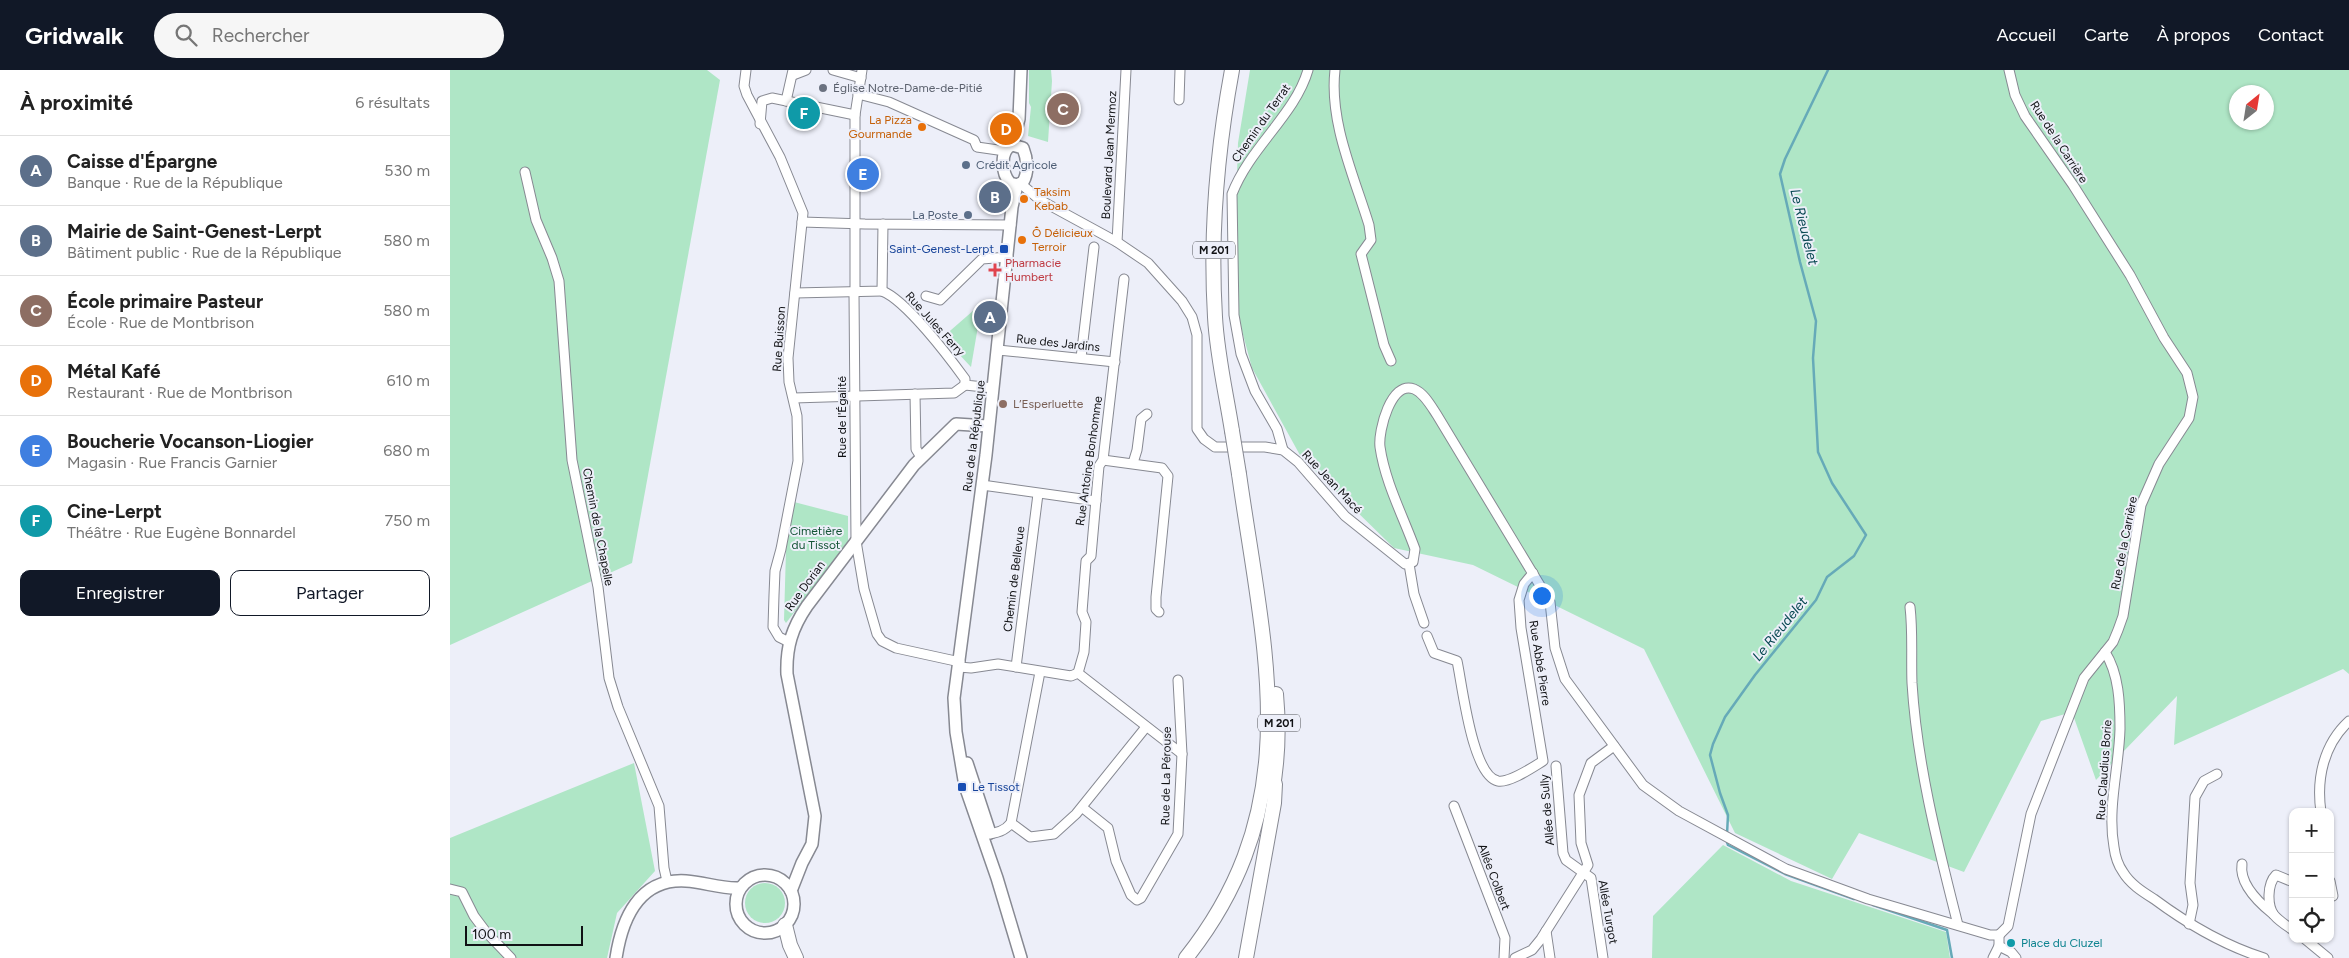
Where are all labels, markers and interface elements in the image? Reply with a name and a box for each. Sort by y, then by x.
search box [154,13,504,58]
text: Gridwalk [25,21,124,50]
icon: search [172,21,200,49]
text: Rechercher [212,24,309,47]
text: Accueil [1996,24,2056,46]
text: Carte [2084,24,2129,46]
text: À propos [2157,24,2230,46]
text: Contact [2258,24,2324,46]
place label: Église Notre-Dame-de-Pitié [833,81,983,95]
street label: Chemin du Terrat [1229,81,1294,165]
marker: Église Notre-Dame-de-Pitié [817,82,829,94]
north arrow [2229,85,2274,130]
text: À proximité [20,90,133,115]
pin: C [1047,90,1079,128]
street label: Boulevard Jean Mermoz [1099,90,1119,220]
text: 6 résultats [355,93,430,112]
pin: F [788,94,820,132]
street label: Rue de la Carrière [2027,98,2091,186]
pin: D [990,110,1022,148]
place label: La Pizza Gourmande [849,113,912,141]
marker: La Pizza Gourmande [916,121,928,133]
text: Caisse d'Épargne [67,150,217,173]
pin: E [847,155,879,193]
place label: Crédit Agricole [976,158,1058,172]
marker: Crédit Agricole [960,159,972,171]
text: A [30,161,42,180]
text: 530 m [384,161,430,180]
text: Banque · Rue de la République [67,173,283,192]
pin: B [979,178,1011,216]
place label: Taksim Kebab [1034,185,1070,213]
water label: Le Rieudelet [1786,187,1822,267]
marker: Taksim Kebab [1018,193,1030,205]
place label: La Poste [912,208,958,222]
marker: La Poste [962,209,974,221]
text: Mairie de Saint-Genest-Lerpt [67,220,322,243]
place label: Ô Délicieux Terroir [1032,226,1093,254]
text: B [31,231,41,250]
text: 580 m [383,231,430,250]
marker: Ô Délicieux Terroir [1016,234,1028,246]
place label: Saint-Genest-Lerpt [889,242,994,256]
road number: M 201 [1193,242,1235,258]
text: Bâtiment public · Rue de la République [67,243,342,262]
marker: Saint-Genest-Lerpt [998,243,1010,255]
place label: Pharmacie Humbert [1005,256,1061,284]
marker: Pharmacie Humbert [989,264,1001,276]
street label: Rue Jules Ferry [902,289,968,360]
text: École primaire Pasteur [67,290,263,313]
pin: A [974,298,1006,336]
text: C [30,301,42,320]
text: 580 m [383,301,430,320]
street label: Rue Buisson [770,306,788,372]
text: École · Rue de Montbrison [67,313,254,332]
street label: Rue des Jardins [1015,332,1101,354]
text: Métal Kafé [67,360,161,383]
text: D [30,371,42,390]
text: 610 m [387,371,430,390]
street label: Rue de l'Égalité [835,376,849,458]
street label: Rue de la République [960,379,988,493]
text: Restaurant · Rue de Montbrison [67,383,292,402]
street label: Rue Antoine Bonhomme [1073,395,1105,527]
place label: L’Esperluette [1013,397,1084,411]
marker: L’Esperluette [997,398,1009,410]
text: Boucherie Vocanson-Liogier [67,430,314,453]
text: E [31,441,41,460]
text: 680 m [383,441,430,460]
street label: Rue Jean Macé [1299,447,1365,517]
text: Magasin · Rue Francis Garnier [67,453,277,472]
street label: Chemin de la Chapelle [580,467,616,588]
street label: Rue de la Carrière [2108,495,2140,591]
text: Cine-Lerpt [67,500,162,523]
text: F [32,511,40,530]
text: 750 m [384,511,430,530]
text: Théâtre · Rue Eugène Bonnardel [67,523,296,542]
park label: Cimetière du Tissot [790,524,843,552]
street label: Chemin de Bellevue [1001,525,1027,633]
street label: Rue Dorian [782,558,828,614]
button: Enregistrer [20,570,220,616]
button: Partager [230,570,430,616]
your location [1529,583,1555,609]
water label: Le Rieudelet [1749,593,1811,665]
street label: Rue Abbé Pierre [1526,619,1554,707]
road number: M 201 [1258,714,1300,731]
street label: Rue Claudius Borie [2094,719,2115,821]
street label: Rue de La Pérouse [1158,726,1174,826]
street label: Allée de Sully [1537,773,1557,846]
place label: Le Tissot [972,780,1020,794]
marker: Le Tissot [956,781,968,793]
map controls [2289,808,2334,943]
button: + [2289,808,2334,853]
street label: Allée Colbert [1475,842,1513,913]
button: − [2289,853,2334,898]
street label: Allée Turgot [1595,879,1621,946]
button: locate [2289,898,2334,943]
scale bar [465,923,582,946]
text: 100 m [472,926,511,943]
place label: Place du Cluzel [2021,936,2102,950]
marker: Place du Cluzel [2005,937,2017,949]

